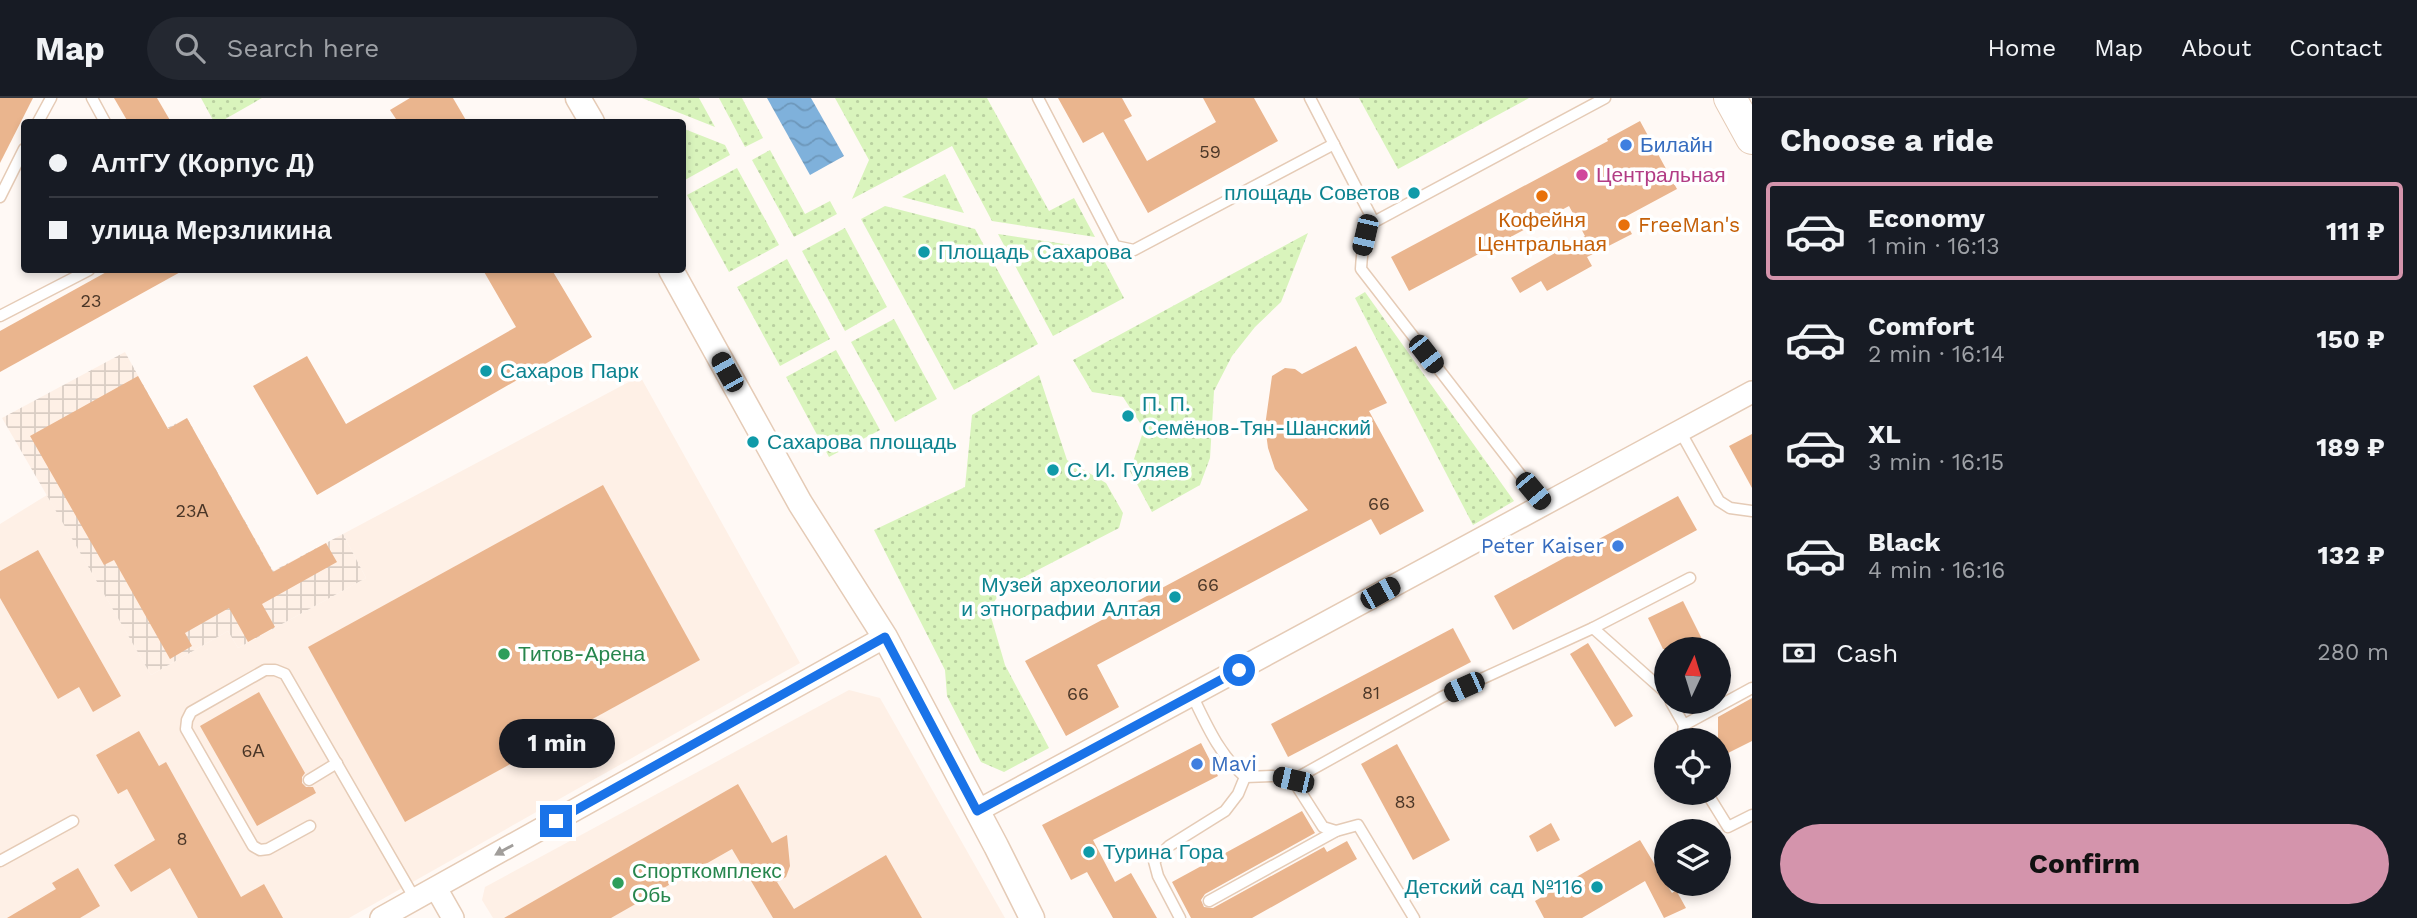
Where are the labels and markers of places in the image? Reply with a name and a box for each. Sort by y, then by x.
place label: Билайн [1640,132,1713,157]
marker: Билайн [1618,137,1634,153]
place label: Центральная [1596,162,1726,187]
marker: Центральная [1574,167,1590,183]
place label: площадь Советов [1224,180,1400,205]
marker: площадь Советов [1406,185,1422,201]
marker: Кофейня Центральная [1534,188,1550,204]
place label: Кофейня Центральная [1477,207,1607,256]
place label: FreeMan's [1638,212,1740,237]
marker: FreeMan's [1616,217,1632,233]
place label: Площадь Сахарова [938,239,1132,264]
marker: Площадь Сахарова [916,244,932,260]
place label: Сахаров Парк [500,358,639,383]
marker: Сахаров Парк [478,363,494,379]
place label: П. П. Семёнов-Тян-Шанский [1142,391,1371,440]
marker: П. П. Семёнов-Тян-Шанский [1120,408,1136,424]
place label: Сахарова площадь [767,429,957,454]
marker: Сахарова площадь [745,434,761,450]
place label: С. И. Гуляев [1067,457,1189,482]
marker: С. И. Гуляев [1045,462,1061,478]
place label: Peter Kaiser [1481,533,1604,558]
marker: Peter Kaiser [1610,538,1626,554]
place label: Музей археологии и этнографии Алтая [961,572,1161,621]
marker: Музей археологии и этнографии Алтая [1167,589,1183,605]
place label: Титов-Арена [518,641,646,666]
marker: Титов-Арена [496,646,512,662]
place label: Mavi [1211,751,1257,776]
marker: Mavi [1189,756,1205,772]
place label: Турина Гора [1103,839,1224,864]
marker: Турина Гора [1081,844,1097,860]
place label: Спорткомплекс Обь [632,858,782,907]
place label: Детский сад №116 [1404,874,1583,899]
marker: Спорткомплекс Обь [610,875,626,891]
marker: Детский сад №116 [1589,879,1605,895]

